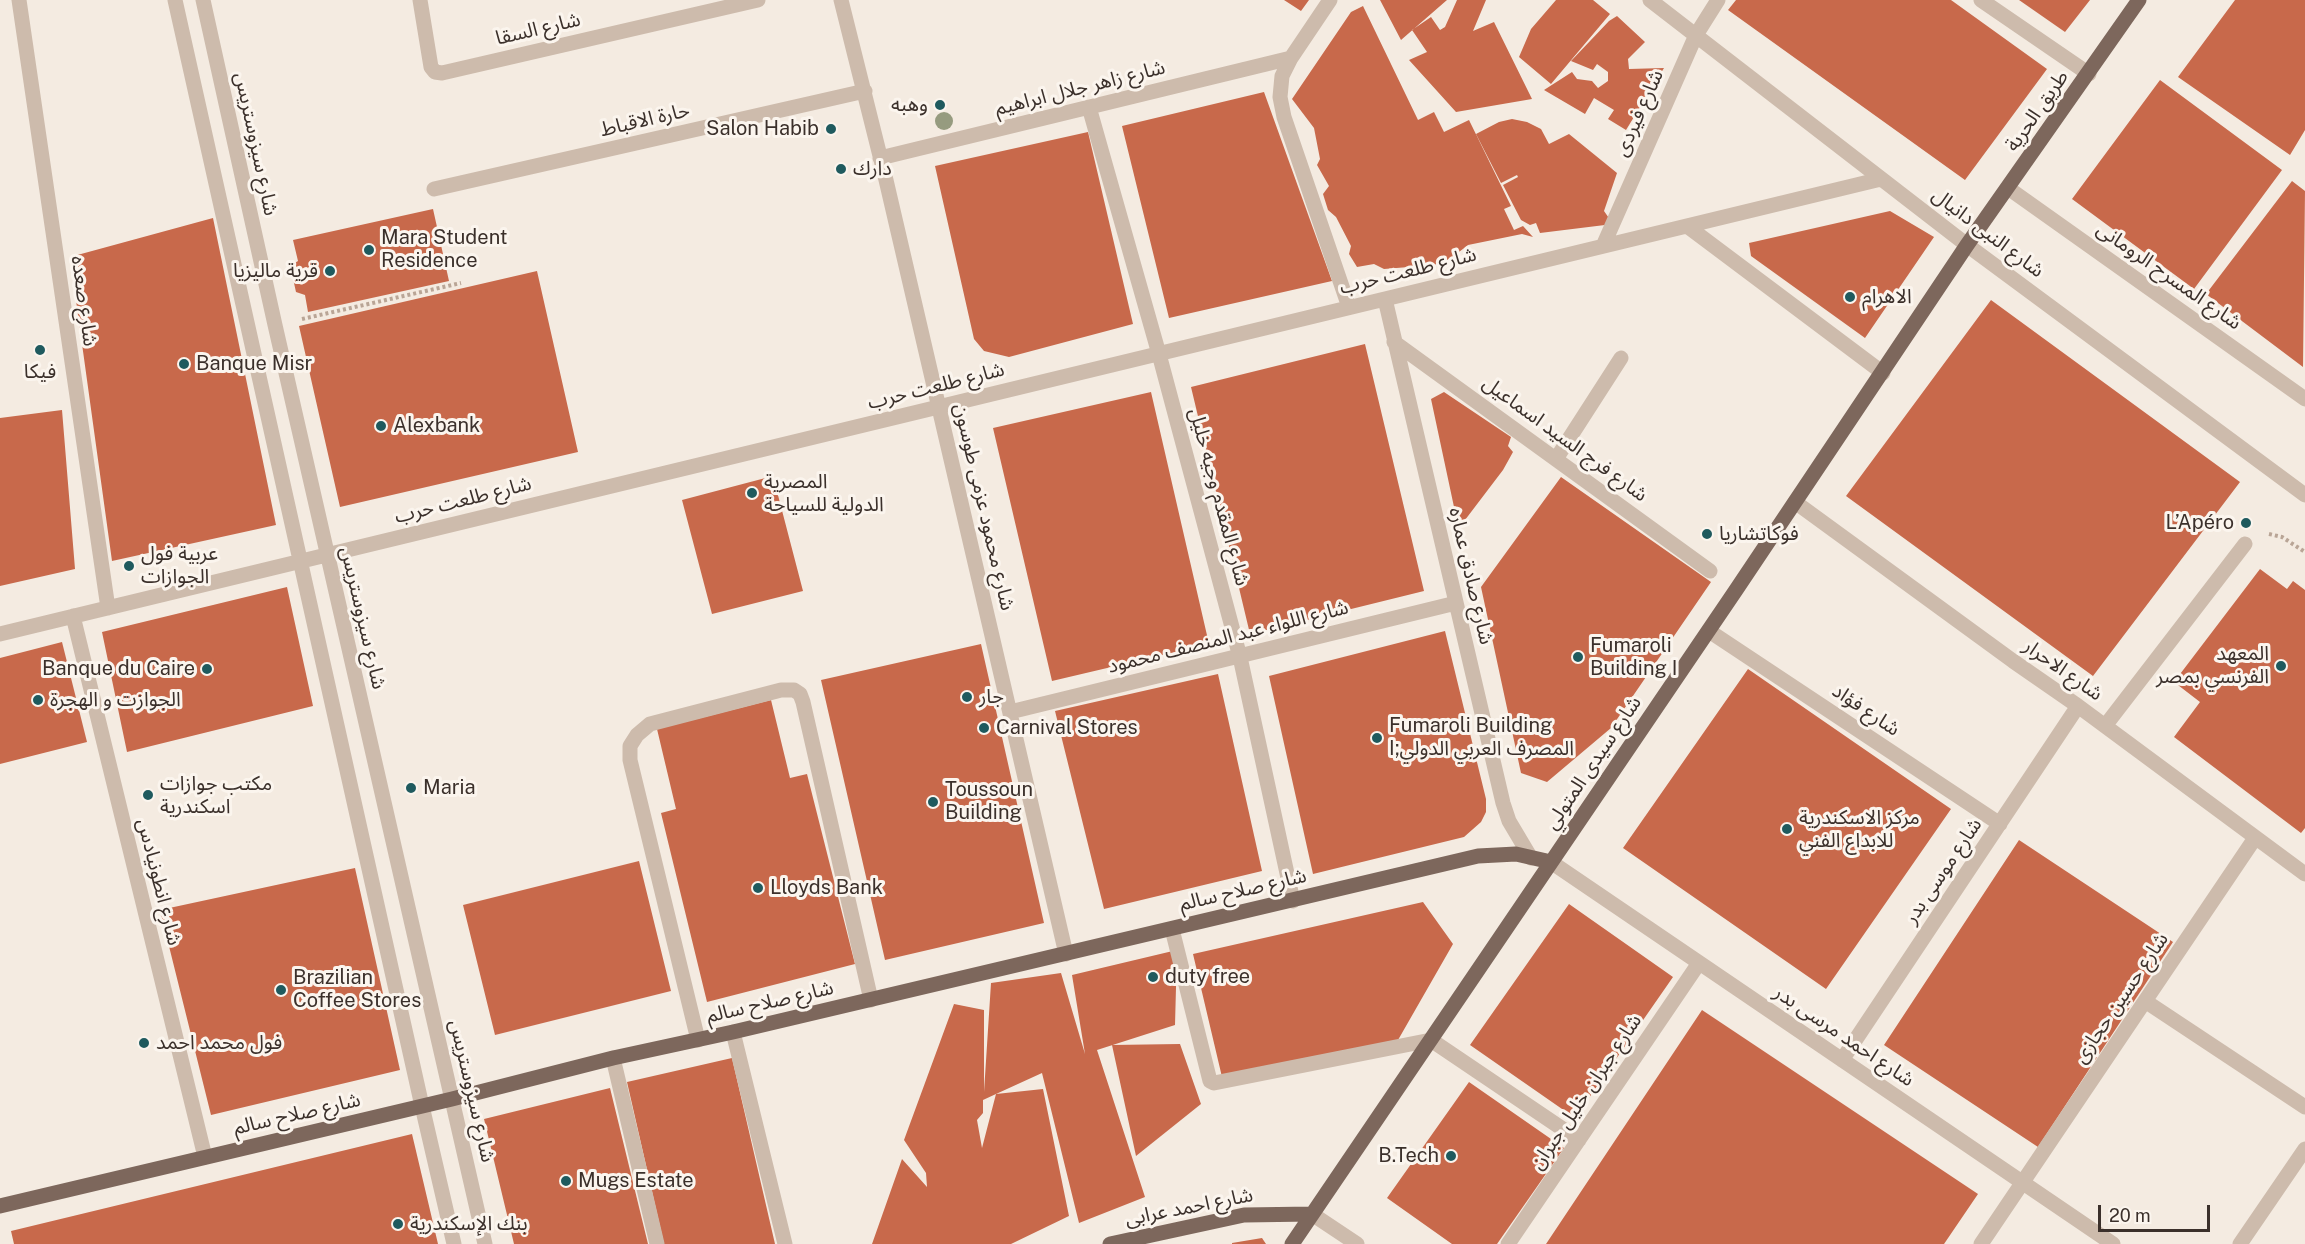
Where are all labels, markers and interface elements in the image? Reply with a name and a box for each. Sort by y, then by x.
street label: شارع السقا [493,8,583,50]
street label: شارع زاهر جلال ابراهيم [992,55,1168,121]
street label: شارع فيردى [1609,66,1669,160]
street label: طريق الحرية [2000,66,2074,156]
street label: شارع سيزوستريس [229,70,283,218]
place label: وهبه [891,93,928,117]
street label: حارة الاقباط [598,98,692,142]
marker: وهبه [933,98,947,112]
place label: Salon Habib [706,117,819,141]
marker: Salon Habib [824,122,838,136]
place label: دارك [853,157,892,181]
marker: دارك [834,162,848,176]
street label: شارع النبى دانيال [1927,183,2049,283]
street label: شارع المسرح الرومانى [2092,217,2246,335]
place label: Mara Student Residence [381,226,508,273]
street label: شارع طلعت حرب [1337,242,1479,300]
marker: Mara Student Residence [362,243,376,257]
street label: شارع صعده [66,254,102,348]
place label: قرية ماليزيا [233,259,318,283]
marker: قرية ماليزيا [323,264,337,278]
place label: الاهرام [1862,285,1912,309]
marker: الاهرام [1843,290,1857,304]
marker: فيكا [33,343,47,357]
place label: Banque Misr [196,352,312,376]
marker: Banque Misr [177,357,191,371]
street label: شارع طلعت حرب [865,357,1007,415]
place label: فيكا [24,360,56,384]
street label: شارع فرج السيد اسماعيل [1478,371,1652,507]
street label: شارع محمود عزمى طوسون [949,401,1019,613]
street label: شارع المقدم وجيه خليل [1184,405,1254,589]
place label: Alexbank [393,414,480,438]
marker: Alexbank [374,419,388,433]
place label: المصرية الدولية للسياحة [764,470,884,517]
street label: شارع طلعت حرب [392,471,534,529]
marker: المصرية الدولية للسياحة [745,486,759,500]
street label: شارع صادق عماره [1444,505,1498,647]
place label: L’Apéro [2165,511,2234,535]
marker: L’Apéro [2239,516,2253,530]
place label: فوكاتشاريا [1719,522,1799,546]
marker: فوكاتشاريا [1700,527,1714,541]
place label: عربية فول الجوازات [141,542,218,589]
street label: شارع سيزوستريس [335,544,391,692]
marker: عربية فول الجوازات [122,559,136,573]
street label: شارع اللواء عبد المنصف محمود [1105,595,1351,679]
place label: Fumaroli Building I [1590,634,1677,681]
street label: شارع الاحرار [2019,634,2107,706]
place label: المعهد الفرنسي بمصر [2156,642,2269,689]
marker: Fumaroli Building I [1571,650,1585,664]
place label: Banque du Caire [42,657,195,681]
marker: المعهد الفرنسي بمصر [2274,659,2288,673]
marker: Banque du Caire [200,662,214,676]
street label: شارع فؤاد [1828,679,1904,741]
place label: جار [979,685,1004,709]
place label: الجوازت و الهجرة [50,688,181,712]
marker: جار [960,690,974,704]
street label: شارع سيدى المتولي [1539,692,1647,834]
marker: الجوازت و الهجرة [31,693,45,707]
place label: Fumaroli Building I;المصرف العربي الدولي [1389,714,1574,761]
place label: Carnival Stores [996,716,1138,740]
marker: Carnival Stores [977,721,991,735]
marker: Fumaroli Building I;المصرف العربي الدولي [1370,731,1384,745]
place label: مكتب جوازات اسكندرية [160,772,272,819]
place label: Maria [423,776,476,800]
place label: Toussoun Building [945,778,1033,825]
marker: Maria [404,781,418,795]
marker: مكتب جوازات اسكندرية [141,788,155,802]
marker: Toussoun Building [926,795,940,809]
place label: مركز الاسكندرية للابداع الفني [1799,806,1920,853]
street label: شارع موسى بدر [1899,814,1987,928]
street label: شارع انطونيادس [132,816,186,948]
marker: مركز الاسكندرية للابداع الفني [1780,822,1794,836]
street label: شارع صلاح سالم [1177,864,1309,916]
place label: Lloyds Bank [770,876,883,900]
marker: Lloyds Bank [751,881,765,895]
street label: شارع حسين حجازى [2068,928,2174,1068]
place label: duty free [1165,965,1250,989]
place label: Brazilian Coffee Stores [293,966,421,1013]
marker: duty free [1146,970,1160,984]
street label: شارع صلاح سالم [704,976,836,1028]
street label: شارع احمد مرسى بدر [1769,980,1919,1092]
marker: Brazilian Coffee Stores [274,983,288,997]
street label: شارع جبران خليل جبران [1525,1010,1647,1174]
street label: شارع سيزوستريس [444,1017,500,1165]
place label: فول محمد احمد [156,1031,282,1055]
marker: فول محمد احمد [137,1036,151,1050]
street label: شارع صلاح سالم [231,1088,363,1140]
place label: B.Tech [1378,1144,1439,1168]
marker: B.Tech [1444,1149,1458,1163]
place label: Mugs Estate [578,1169,694,1193]
marker: Mugs Estate [559,1174,573,1188]
street label: شارع احمد عرابى [1123,1183,1255,1231]
scale bar [2101,1193,2214,1231]
text: 20 m [2109,1205,2151,1226]
place label: بنك الإسكندرية [410,1212,528,1236]
marker: بنك الإسكندرية [391,1217,405,1231]

